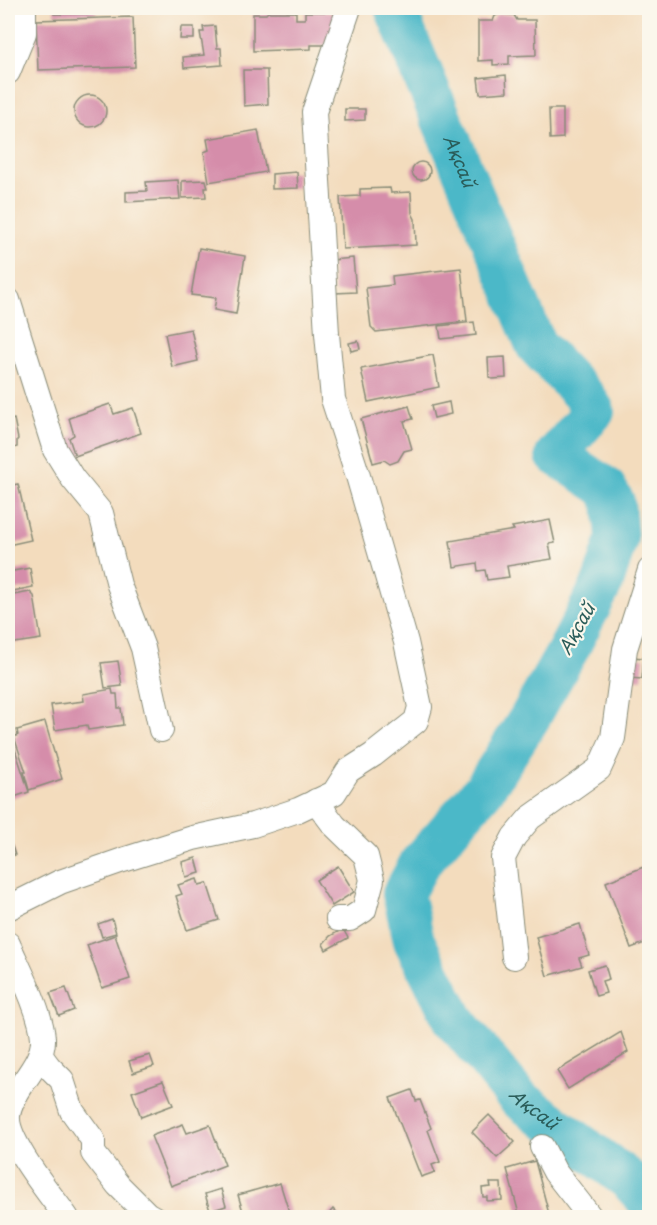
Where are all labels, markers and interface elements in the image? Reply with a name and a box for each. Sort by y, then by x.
water label: Ақсай [437,130,484,193]
water label: Ақсай [551,596,602,659]
water label: Ақсай [503,1082,566,1137]

